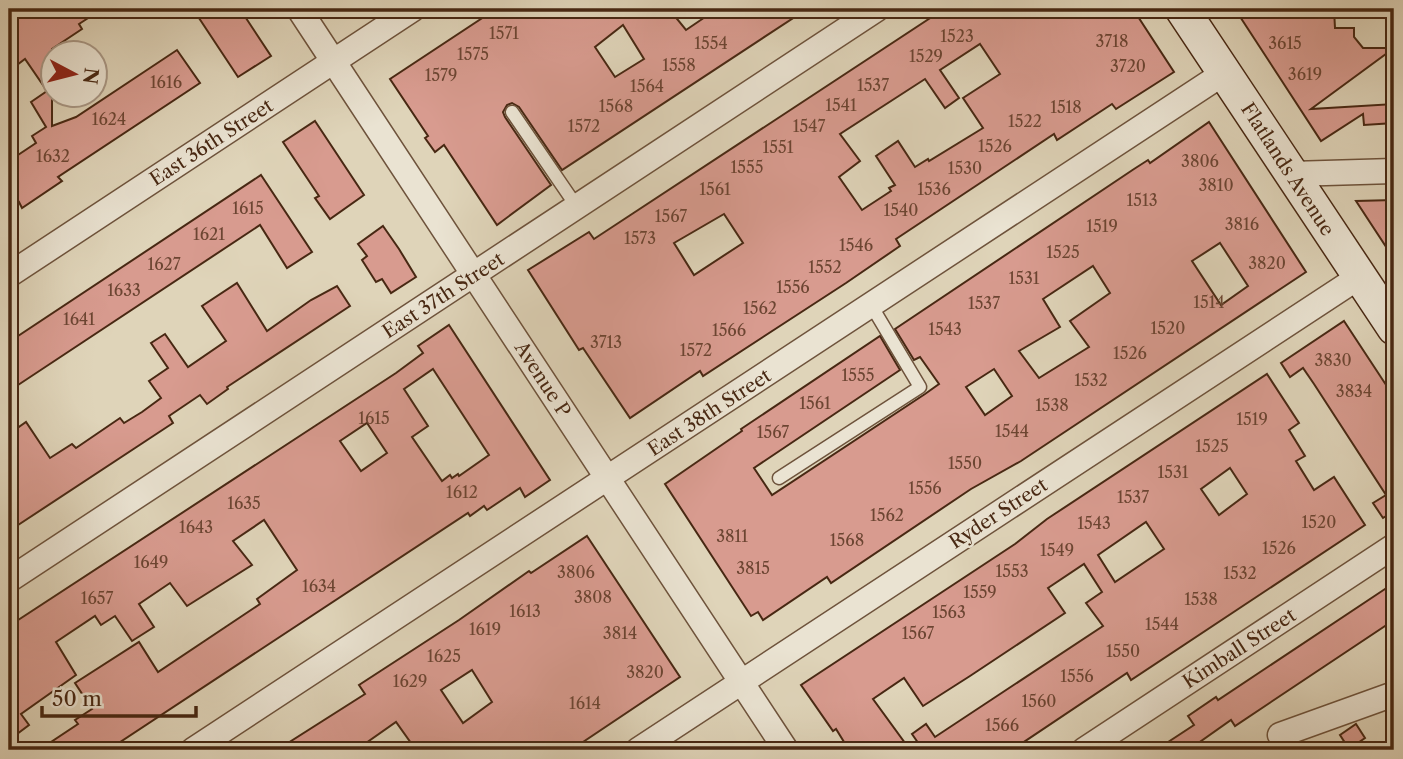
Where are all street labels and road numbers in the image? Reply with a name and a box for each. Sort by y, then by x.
street label: East 36th Street [145,94,277,191]
street label: Flatlands Avenue [1236,98,1339,240]
street label: East 37th Street [378,247,509,343]
street label: Avenue P [509,336,575,421]
street label: East 38th Street [643,364,775,461]
street label: Ryder Street [945,473,1052,554]
street label: Kimball Street [1179,603,1300,693]

